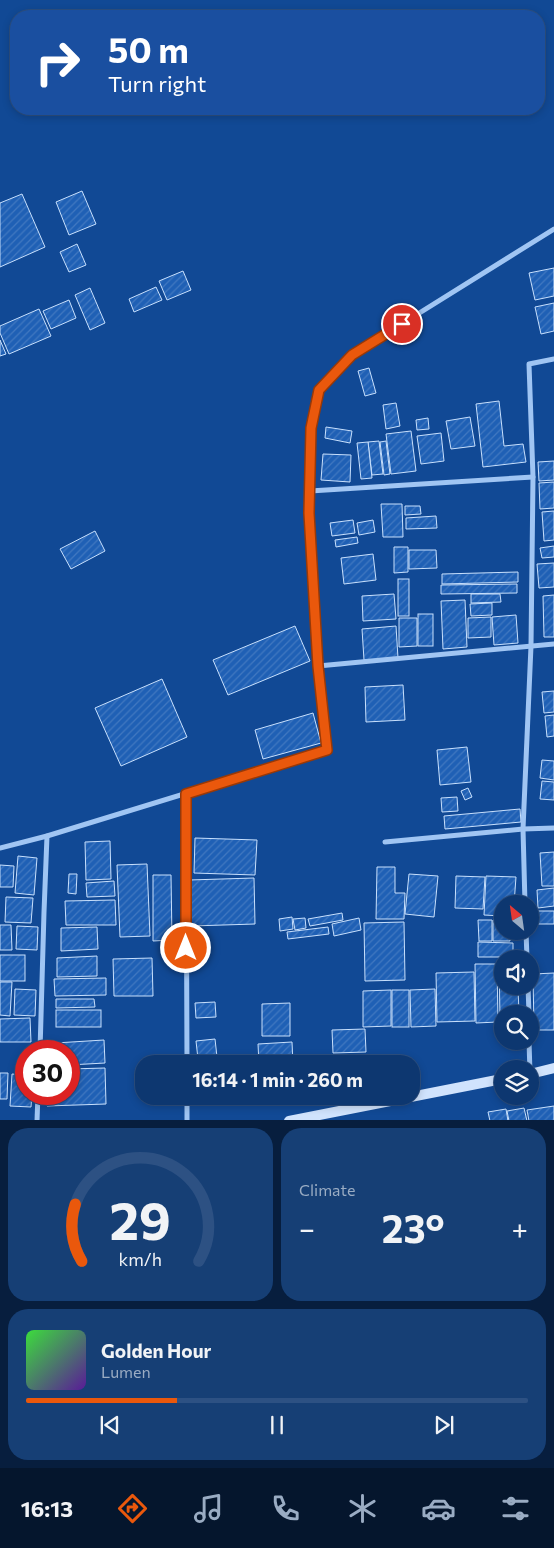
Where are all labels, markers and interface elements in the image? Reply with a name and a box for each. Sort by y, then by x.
text: 50 m [108,27,189,70]
icon: right [25,30,90,95]
text: Turn right [108,70,206,97]
pin [381,303,423,345]
icon: arrive [388,310,416,338]
north arrow [494,895,539,940]
map controls [494,895,539,1105]
position arrow [159,921,211,973]
button: sound [494,950,539,995]
button: search [494,1005,539,1050]
speed limit sign: 30 [15,1040,80,1105]
button: layers [494,1060,539,1105]
text: 16:14 · 1 min · 260 m [192,1068,363,1091]
text: Climate [299,1180,355,1199]
text: 29 [110,1187,171,1251]
text: 23° [382,1204,445,1251]
text: − [299,1211,315,1245]
text: + [512,1211,528,1245]
text: km/h [119,1248,162,1270]
text: Golden Hour [101,1339,211,1362]
text: Lumen [101,1362,151,1381]
icon: previous [96,1411,124,1439]
icon: pause [263,1411,291,1439]
icon: next [430,1411,458,1439]
icon: directions [115,1491,150,1526]
icon: music [191,1491,226,1526]
icon: phone [268,1491,303,1526]
icon: climate [345,1491,380,1526]
icon: car [421,1491,456,1526]
icon: filters [498,1491,533,1526]
text: 16:13 [21,1495,73,1522]

